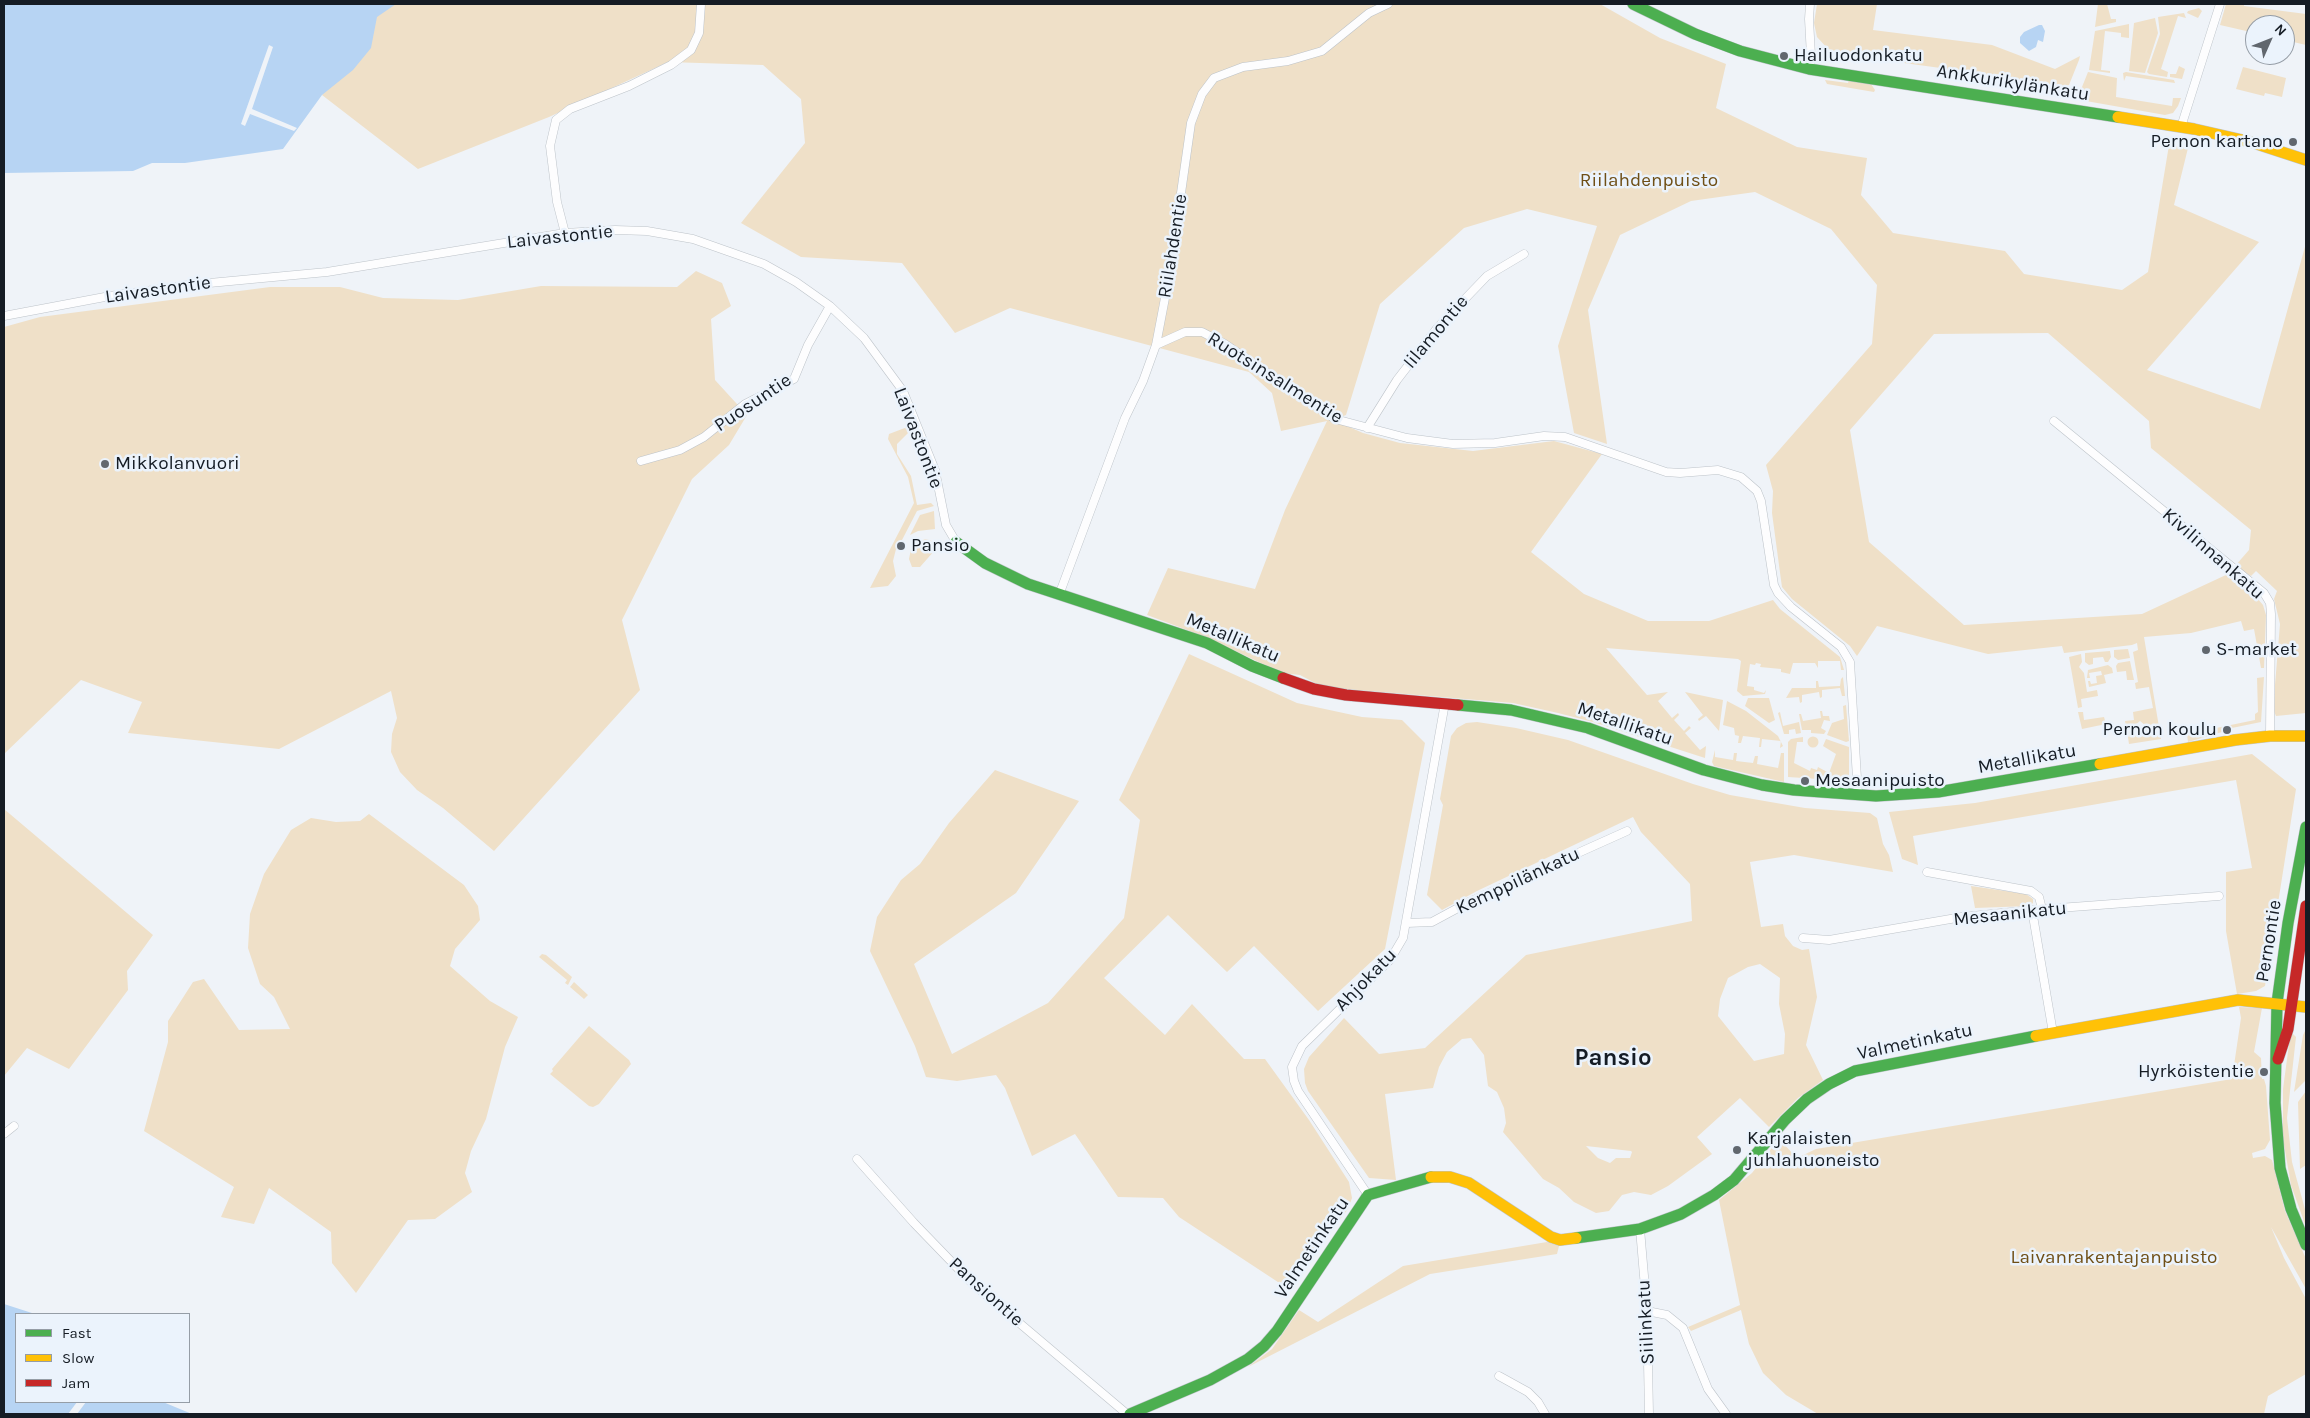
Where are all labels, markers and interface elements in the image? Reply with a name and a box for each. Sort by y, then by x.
north arrow [2245,15,2295,65]
text: N [2271,20,2290,39]
place label: Hailuodonkatu [1794,45,1923,67]
marker: Hailuodonkatu [1778,50,1790,62]
street label: Ankkurikylänkatu [1935,60,2091,106]
place label: Pernon kartano [2151,131,2283,153]
marker: Pernon kartano [2287,136,2299,148]
park label: Riilahdenpuisto [1580,170,1718,192]
street label: Riilahdentie [1154,192,1192,300]
street label: Laivastontie [506,220,614,254]
street label: Laivastontie [104,271,212,309]
street label: Iilamontie [1399,291,1473,373]
street label: Ruotsinsalmentie [1203,327,1347,429]
street label: Puosuntie [710,369,796,437]
street label: Laivastontie [888,384,948,492]
place label: Mikkolanvuori [115,453,240,475]
marker: Mikkolanvuori [99,458,111,470]
street label: Kivilinnankatu [2157,503,2269,605]
place label: Pansio [911,535,969,557]
marker: Pansio [895,540,907,552]
street label: Metallikatu [1183,608,1283,668]
place label: S-market [2216,639,2297,661]
marker: S-market [2200,644,2212,656]
street label: Metallikatu [1574,697,1676,751]
place label: Pernon koulu [2103,719,2217,741]
marker: Pernon koulu [2221,724,2233,736]
street label: Metallikatu [1976,739,2078,779]
place label: Mesaanipuisto [1815,770,1945,792]
marker: Mesaanipuisto [1799,775,1811,787]
street label: Kemppilänkatu [1452,842,1584,920]
street label: Mesaanikatu [1952,897,2068,931]
street label: Pernontie [2251,898,2287,984]
street label: Ahjokatu [1331,944,1401,1016]
street label: Valmetinkatu [1855,1019,1975,1065]
district label: Pansio [1574,1044,1652,1072]
place label: Hyrköistentie [2138,1061,2254,1083]
marker: Hyrköistentie [2258,1066,2270,1078]
place label: Karjalaisten juhlahuoneisto [1747,1128,1879,1172]
marker: Karjalaisten juhlahuoneisto [1731,1144,1743,1156]
street label: Valmetinkatu [1270,1193,1354,1303]
park label: Laivanrakentajanpuisto [2010,1247,2218,1269]
street label: Pansiontie [944,1253,1028,1331]
street label: Siilinkatu [1632,1279,1660,1365]
legend [15,1313,190,1403]
text: Fast [62,1324,91,1342]
text: Slow [62,1349,94,1367]
text: Jam [62,1374,90,1392]

